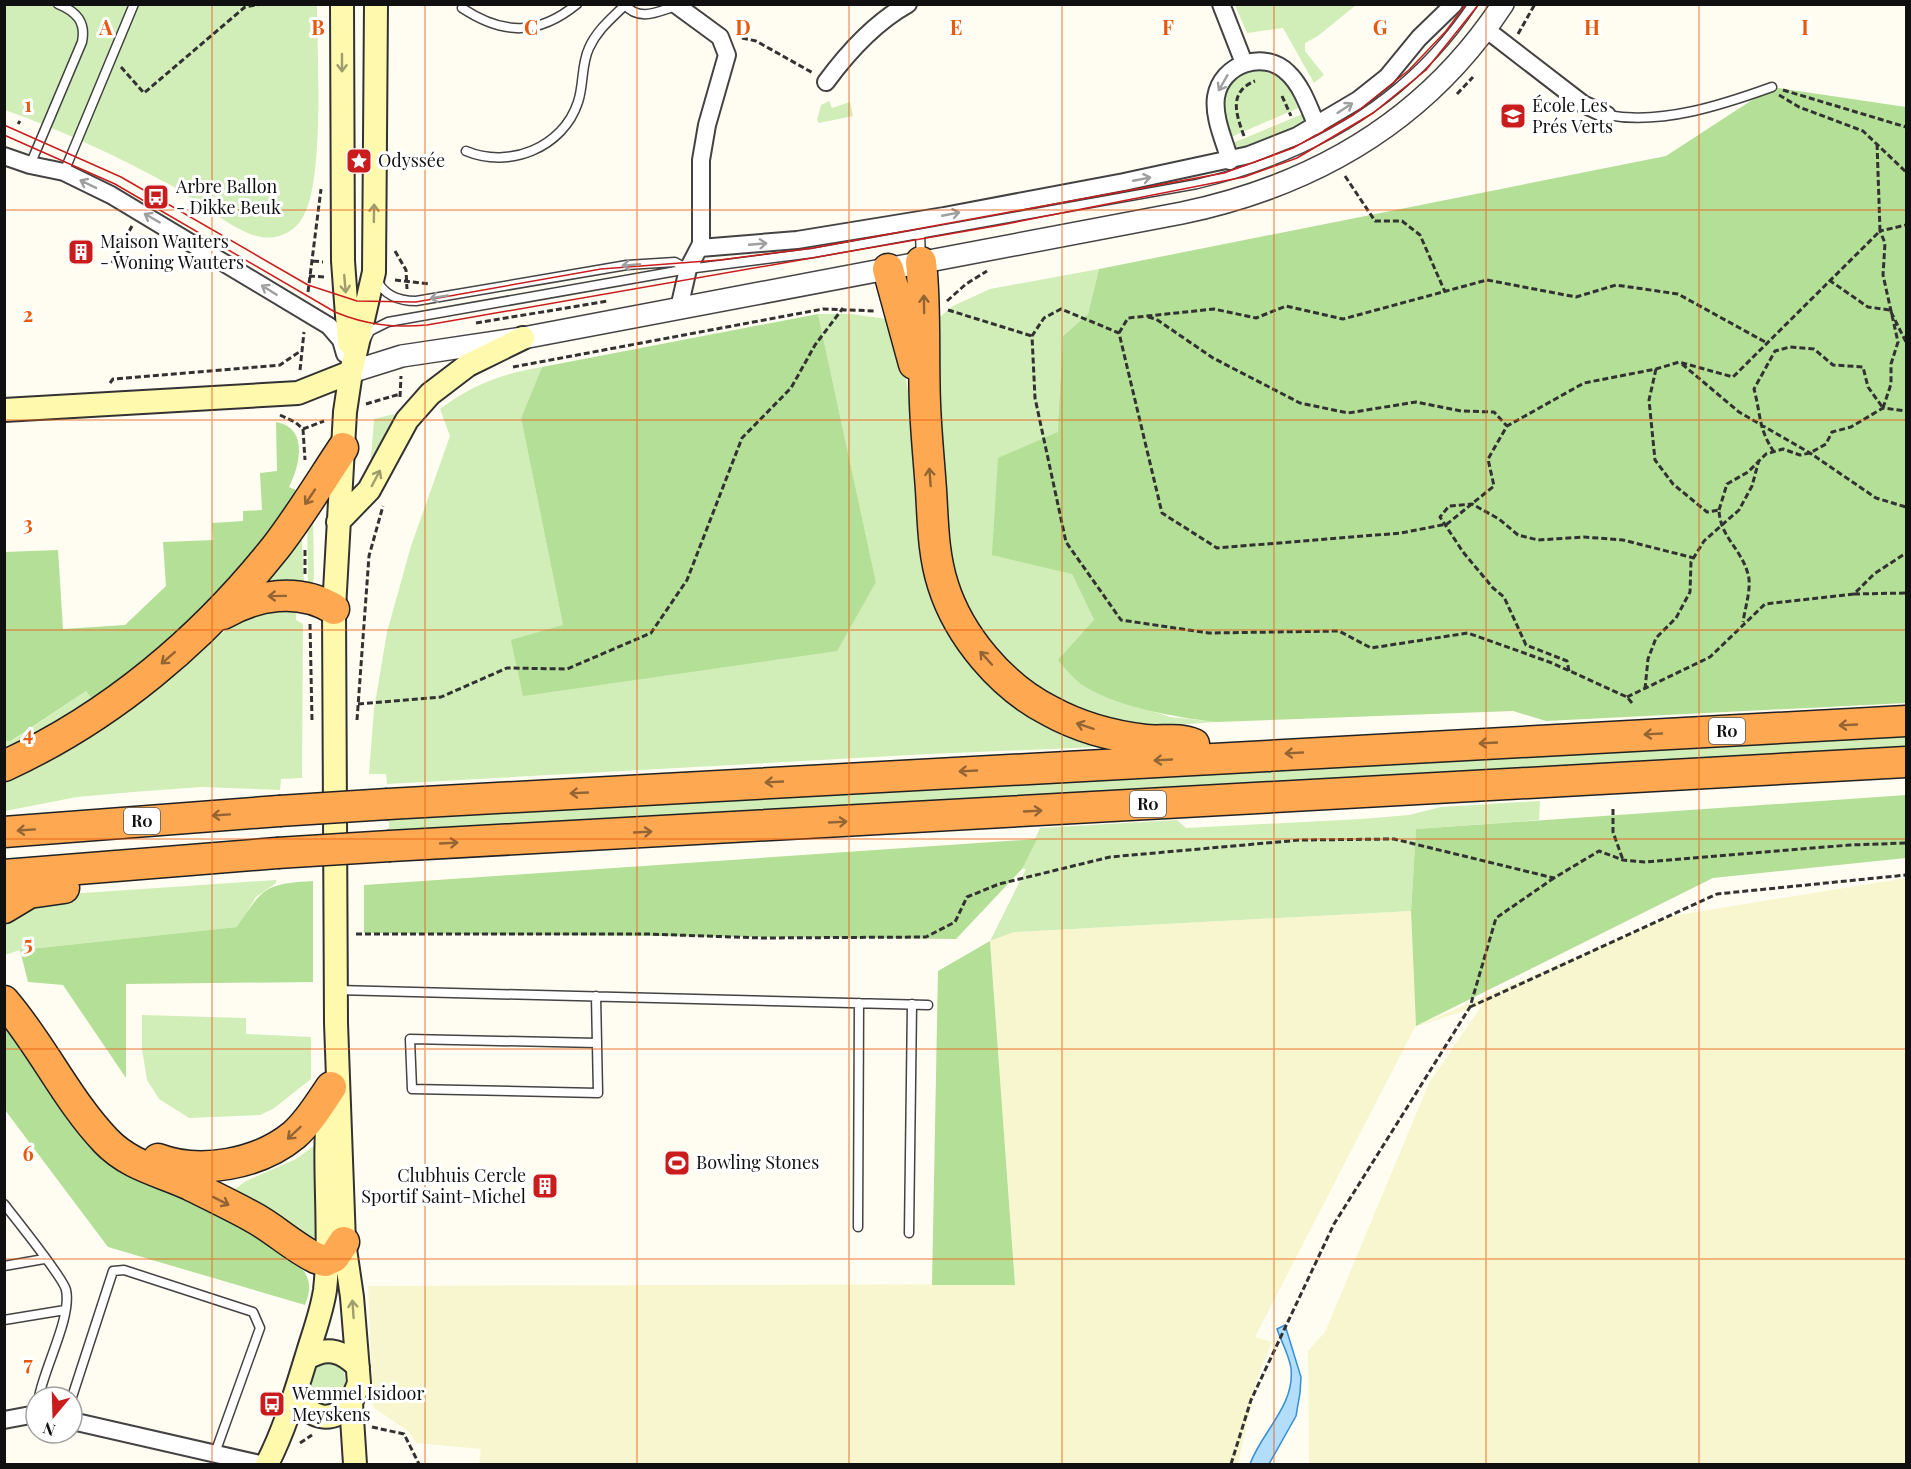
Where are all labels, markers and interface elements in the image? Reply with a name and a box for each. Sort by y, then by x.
text: A [98,13,113,40]
text: B [311,13,325,40]
text: C [524,13,538,40]
text: D [735,13,751,40]
text: E [950,13,962,40]
text: F [1162,13,1174,40]
text: G [1373,13,1388,40]
text: H [1584,13,1600,40]
text: I [1801,13,1809,40]
one-way arrow [336,52,348,72]
one-way arrow [1217,74,1229,91]
text: 1 [24,90,32,117]
place label: École Les Prés Verts [1532,93,1613,138]
school or university icon: École Les Prés Verts [1498,101,1528,131]
one-way arrow [1336,102,1353,115]
place icon: Odyssée [344,146,374,176]
place label: Odyssée [378,148,445,172]
one-way arrow [1132,173,1152,184]
place label: Arbre Ballon - Dikke Beuk [175,174,281,219]
one-way arrow [79,177,97,189]
bus stop icon: Arbre Ballon - Dikke Beuk [141,182,171,212]
one-way arrow [369,204,380,224]
one-way arrow [940,208,960,219]
one-way arrow [144,212,161,224]
place label: Maison Wauters - Woning Wauters [100,229,244,274]
building icon: Maison Wauters - Woning Wauters [66,237,96,267]
one-way arrow [748,238,767,249]
one-way arrow [622,260,642,271]
one-way arrow [340,273,351,293]
one-way arrow [261,284,278,296]
one-way arrow [430,292,449,303]
one-way arrow [918,295,930,315]
text: 2 [23,300,33,327]
one-way arrow [924,467,935,487]
one-way arrow [370,470,382,487]
one-way arrow [304,488,316,504]
text: 3 [23,509,33,536]
one-way arrow [268,590,288,602]
one-way arrow [979,651,993,666]
one-way arrow [160,652,176,665]
road number: R0 [1709,718,1745,744]
text: 4 [23,719,33,746]
one-way arrow [1839,719,1859,730]
one-way arrow [1076,720,1095,731]
one-way arrow [1644,729,1664,740]
one-way arrow [1479,737,1499,748]
one-way arrow [1284,748,1304,759]
one-way arrow [1154,755,1173,766]
one-way arrow [959,766,979,777]
one-way arrow [764,777,784,788]
one-way arrow [569,788,589,799]
road number: R0 [1130,791,1166,817]
one-way arrow [1022,805,1042,816]
road number: R0 [124,808,160,834]
one-way arrow [211,810,231,821]
one-way arrow [828,816,847,827]
one-way arrow [17,825,37,836]
one-way arrow [633,827,653,838]
one-way arrow [438,838,458,849]
text: 5 [23,929,33,956]
one-way arrow [287,1126,302,1140]
text: 6 [22,1139,34,1166]
sports icon: Bowling Stones [662,1148,692,1178]
place label: Bowling Stones [696,1150,819,1174]
place label: Clubhuis Cercle Sportif Saint-Michel [361,1163,526,1208]
building icon: Clubhuis Cercle Sportif Saint-Michel [530,1171,560,1201]
one-way arrow [211,1195,229,1207]
one-way arrow [347,1299,358,1319]
text: 7 [23,1349,33,1376]
place label: Wemmel Isidoor Meyskens [291,1381,424,1426]
north arrow [24,1385,84,1445]
bus stop icon: Wemmel Isidoor Meyskens [257,1389,287,1419]
text: N [40,1418,58,1441]

